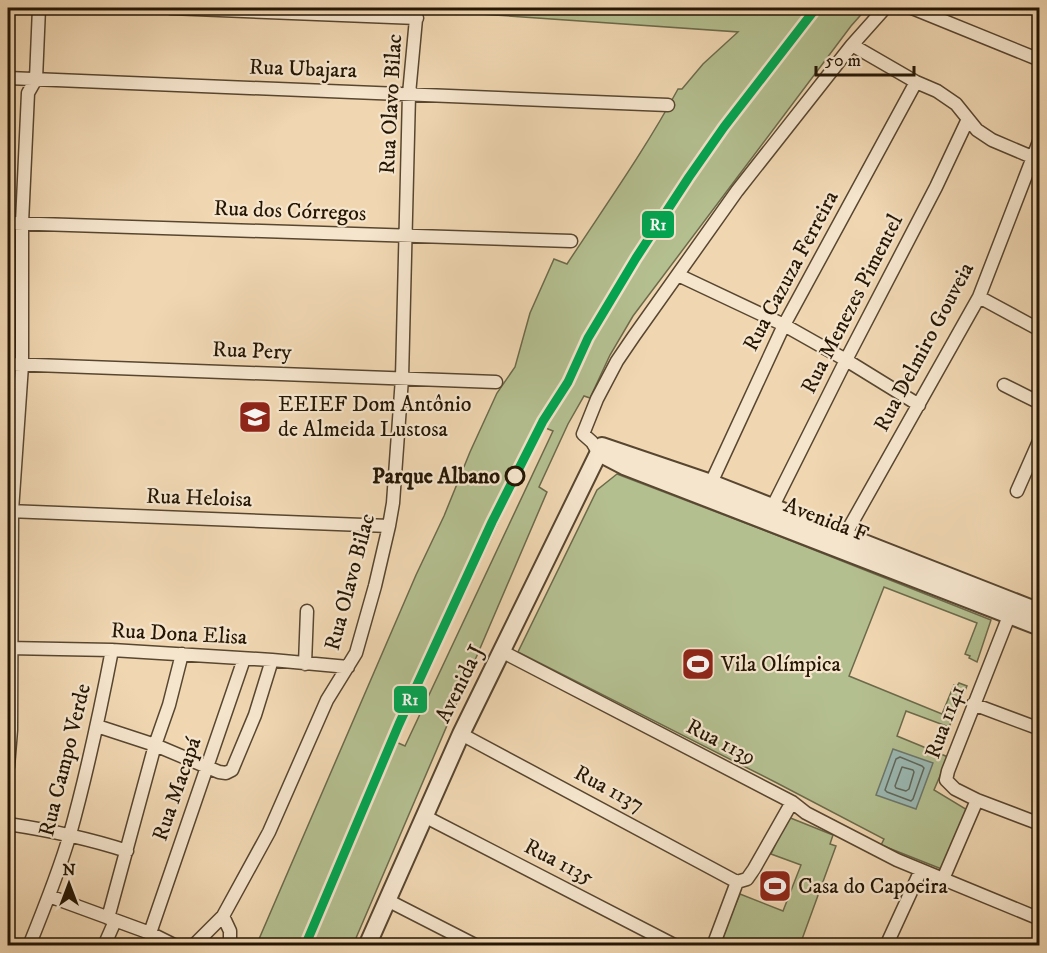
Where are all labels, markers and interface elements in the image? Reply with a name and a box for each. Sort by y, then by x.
street label: Rua Olavo Bilac [374,33,408,175]
scale bar [816,39,914,77]
text: 50 m [825,50,861,72]
street label: Rua Ubajara [248,54,358,84]
street label: Rua Cazuza Ferreira [737,186,845,356]
street label: Rua dos Córregos [213,195,367,227]
street label: Rua Menezes Pimentel [795,209,909,398]
line badge: R1 [641,210,675,239]
text: R1 [650,215,666,235]
street label: Rua Delmiro Gouveia [868,257,980,436]
street label: Rua Pery [212,336,293,366]
place label: EEIEF Dom Antônio de Almeida Lustosa [278,391,471,443]
school or university icon: EEIEF Dom Antônio de Almeida Lustosa [237,399,273,435]
place label: Parque Albano [372,463,500,490]
marker: Parque Albano [505,466,525,486]
street label: Rua Heloisa [145,483,253,513]
street label: Avenida F [780,492,872,549]
street label: Rua Olavo Bilac [319,511,381,653]
street label: Rua Dona Elisa [110,617,249,651]
street label: Avenida J [430,640,490,727]
sports icon: Vila Olímpica [680,646,716,682]
place label: Vila Olímpica [720,651,842,678]
street label: Rua Campo Verde [33,681,97,839]
street label: Rua 1141 [919,682,971,762]
line badge: R1 [393,685,428,714]
text: R1 [402,690,418,710]
street label: Rua 1139 [682,713,760,771]
street label: Rua Macapá [147,733,208,844]
street label: Rua 1137 [569,759,649,819]
street label: Rua 1135 [520,833,598,891]
north arrow [39,854,99,914]
text: N [62,860,76,880]
sports icon: Casa do Capoeira [757,868,793,904]
place label: Casa do Capoeira [798,873,948,900]

